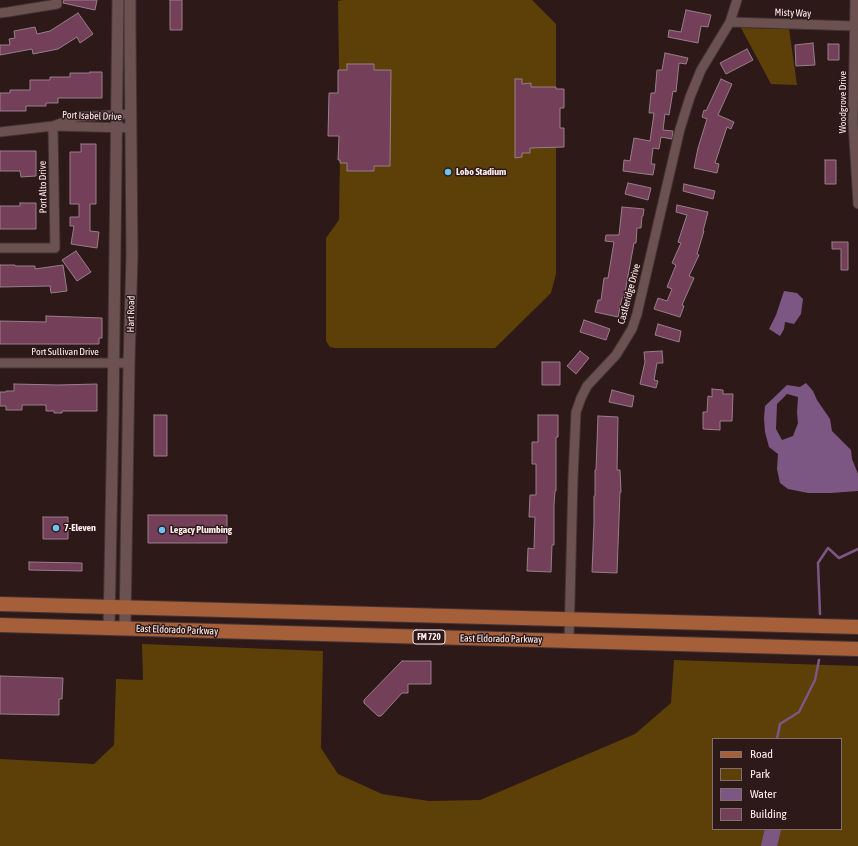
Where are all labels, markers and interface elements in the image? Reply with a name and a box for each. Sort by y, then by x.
street label: Misty Way [774,6,812,20]
street label: Woodgrove Drive [837,71,849,133]
street label: Port Isabel Drive [62,109,122,123]
street label: Port Alto Drive [37,161,49,213]
place label: Lobo Stadium [456,166,506,178]
marker: Lobo Stadium [443,167,453,177]
street label: Castleridge Drive [615,262,643,326]
street label: Hart Road [125,296,137,332]
street label: Port Sullivan Drive [31,346,99,358]
place label: 7-Eleven [64,522,96,534]
marker: 7-Eleven [51,523,61,533]
place label: Legacy Plumbing [170,524,232,536]
marker: Legacy Plumbing [157,525,167,535]
street label: East Eldorado Parkway [136,623,218,637]
road number: FM 720 [413,630,445,644]
street label: East Eldorado Parkway [460,632,542,646]
legend [712,738,842,830]
text: Road [750,747,773,761]
text: Park [750,767,770,781]
text: Water [750,787,776,801]
text: Building [750,807,787,821]

